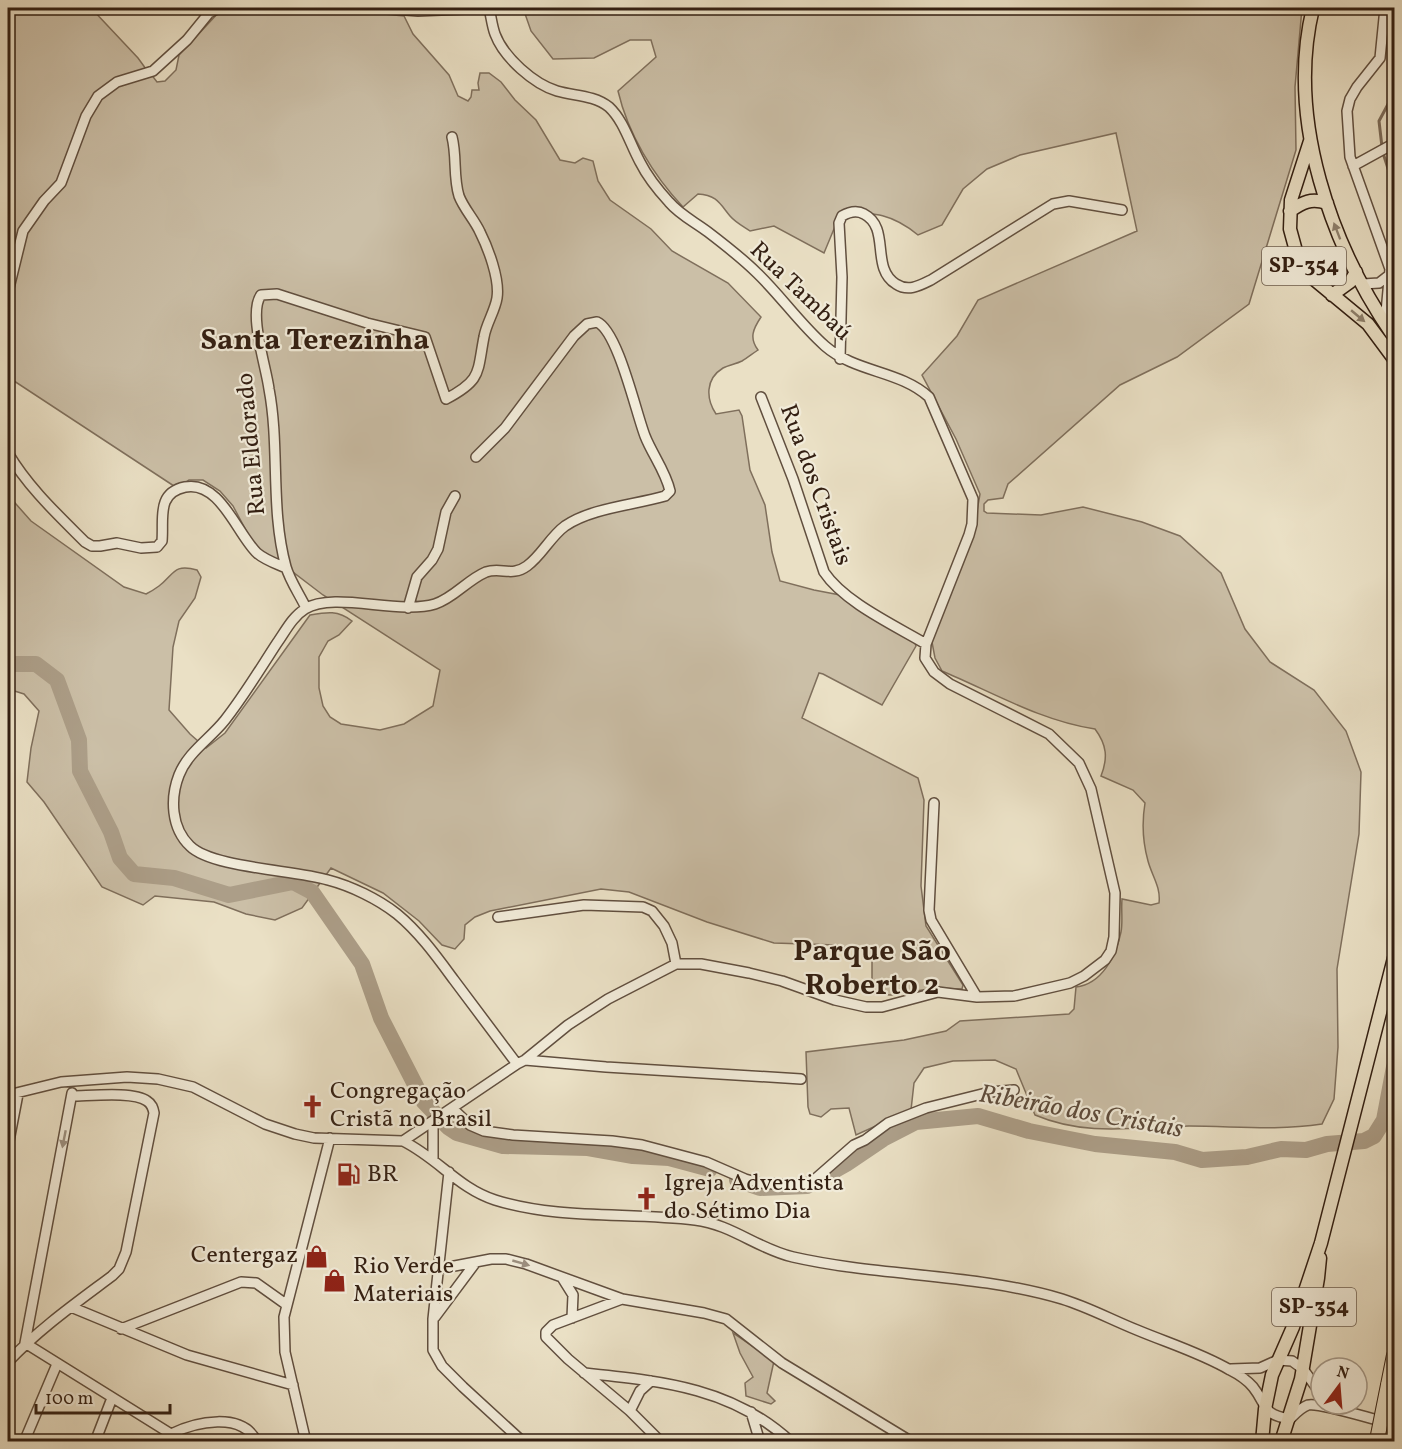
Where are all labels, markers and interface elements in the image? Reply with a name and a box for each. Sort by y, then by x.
one-way arrow [1332,221,1342,239]
street label: Rua Tambaú [741,234,859,350]
road number: SP-354 [1262,247,1346,285]
one-way arrow [1350,309,1365,322]
district label: Santa Terezinha [200,320,430,362]
street label: Rua Eldorado [229,371,275,517]
street label: Rua dos Cristais [770,400,860,570]
district label: Parque São Roberto 2 [793,931,951,1007]
place label: Congregação Cristã no Brasil [330,1075,492,1137]
water label: Ribeirão dos Cristais [976,1076,1186,1148]
church icon: Congregação Cristã no Brasil [299,1093,325,1119]
one-way arrow [59,1130,68,1149]
place label: BR [367,1158,398,1192]
fuel station icon: BR [336,1162,362,1188]
place label: Igreja Adventista do Sétimo Dia [664,1167,844,1229]
church icon: Igreja Adventista do Sétimo Dia [633,1185,659,1211]
place label: Centergaz [191,1239,298,1273]
shop icon: Centergaz [303,1243,329,1269]
place label: Rio Verde Materiais [353,1250,454,1312]
one-way arrow [512,1259,530,1268]
shop icon: Rio Verde Materiais [322,1268,348,1294]
road number: SP-354 [1272,1288,1356,1326]
north arrow [1309,1356,1369,1416]
text: N [1334,1361,1352,1386]
scale bar [36,1377,170,1415]
text: 100 m [45,1387,94,1412]

